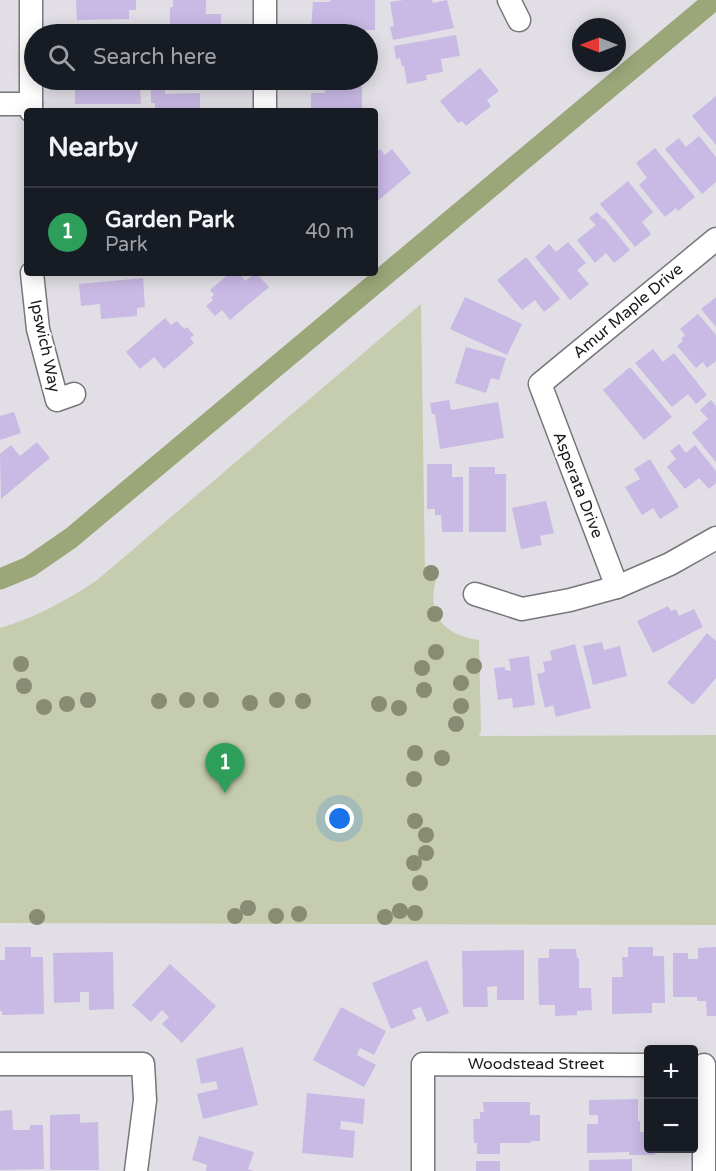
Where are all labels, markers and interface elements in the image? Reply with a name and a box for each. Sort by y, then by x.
north arrow [572,18,626,72]
search box [24,24,378,90]
icon: search [45,41,78,74]
text: Search here [93,44,217,70]
text: Nearby [48,132,138,163]
text: Garden Park [105,207,235,233]
text: 1 [61,220,74,244]
text: 40 m [305,220,354,244]
text: Park [105,233,148,257]
street label: Amur Maple Drive [569,259,687,363]
street label: Ipswich Way [25,298,65,395]
street label: Asperata Drive [549,429,607,541]
pin: 1 [206,744,244,793]
your location [325,804,354,833]
map controls [644,1045,698,1153]
button: + [644,1045,698,1099]
street label: Woodstead Street [468,1054,604,1074]
button: − [644,1099,698,1153]

